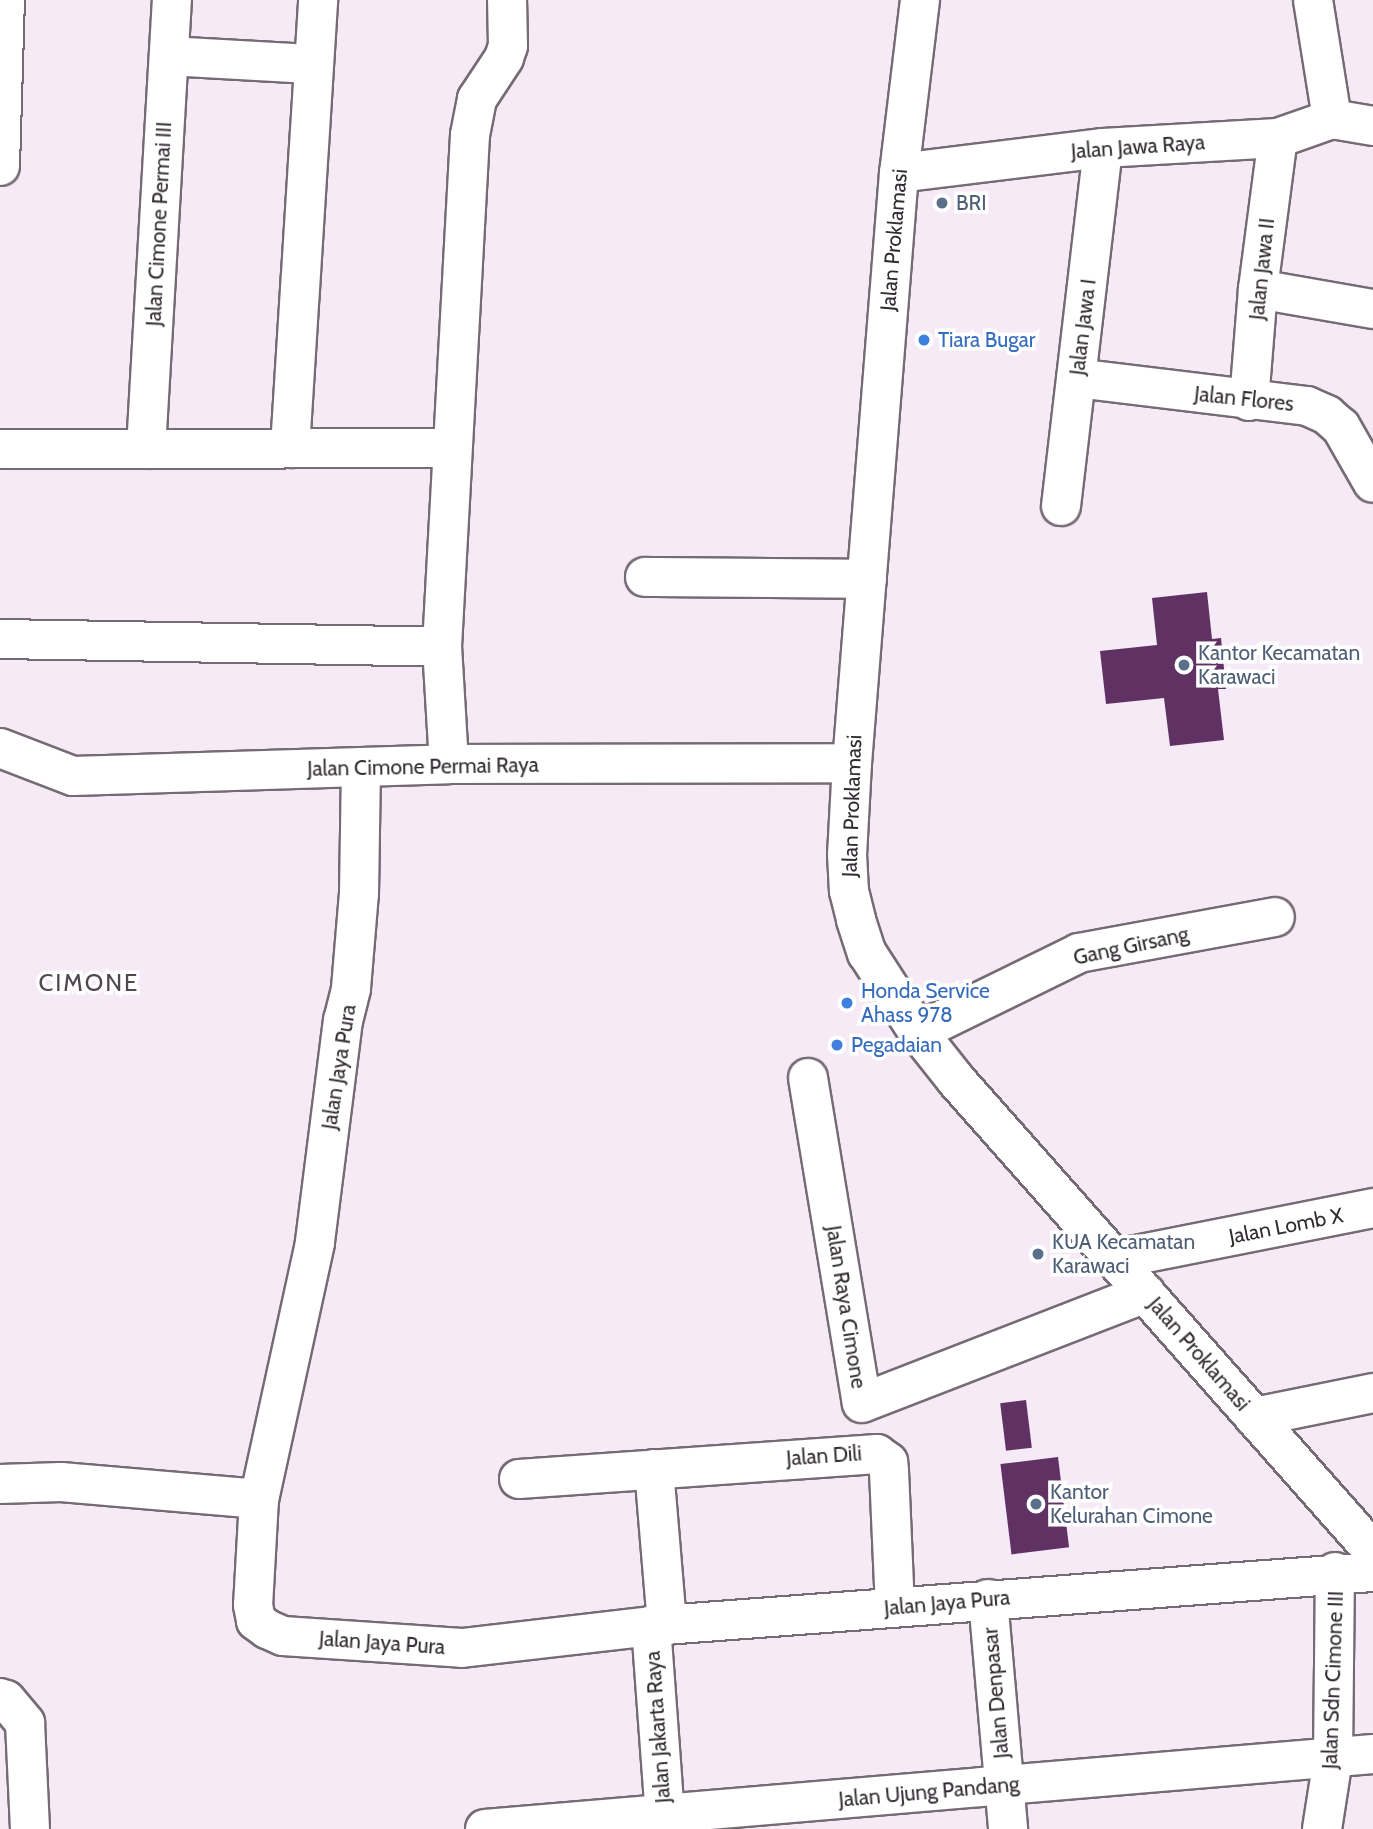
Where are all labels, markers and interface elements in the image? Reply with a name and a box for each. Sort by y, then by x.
street label: Jalan Cimone Permai III [141,121,177,327]
street label: Jalan Jawa Raya [1070,130,1206,164]
street label: Jalan Proklamasi [875,168,913,312]
place label: BRI [956,190,987,216]
marker: BRI [934,195,950,211]
street label: Jalan Jawa II [1244,217,1280,321]
street label: Jalan Jawa I [1065,277,1101,377]
place label: Tiara Bugar [938,327,1035,353]
marker: Tiara Bugar [916,332,932,348]
street label: Jalan Flores [1193,381,1295,417]
place label: Kantor Kecamatan Karawaci [1198,640,1360,690]
marker: Kantor Kecamatan Karawaci [1176,657,1192,673]
street label: Jalan Proklamasi [837,734,867,878]
street label: Jalan Cimone Permai Raya [307,752,539,782]
street label: Gang Girsang [1071,921,1191,971]
district label: CIMONE [39,969,139,997]
place label: Honda Service Ahass 978 [861,978,990,1028]
marker: Honda Service Ahass 978 [839,995,855,1011]
street label: Jalan Jaya Pura [317,1003,361,1131]
place label: Pegadaian [851,1032,942,1058]
marker: Pegadaian [829,1037,845,1053]
street label: Jalan Lomb X [1227,1203,1345,1249]
street label: Jalan Raya Cimone [821,1224,871,1390]
place label: KUA Kecamatan Karawaci [1052,1229,1195,1279]
marker: KUA Kecamatan Karawaci [1030,1246,1046,1262]
street label: Jalan Proklamasi [1143,1292,1255,1416]
street label: Jalan Dili [785,1441,863,1471]
place label: Kantor Kelurahan Cimone [1050,1479,1213,1529]
marker: Kantor Kelurahan Cimone [1028,1496,1044,1512]
street label: Jalan Jaya Pura [883,1585,1011,1621]
street label: Jalan Sdn Cimone III [1317,1590,1349,1770]
street label: Jalan Jaya Pura [318,1626,446,1660]
street label: Jalan Denpasar [978,1626,1014,1760]
street label: Jalan Jakarta Raya [640,1650,676,1804]
street label: Jalan Ujung Pandang [837,1772,1021,1812]

